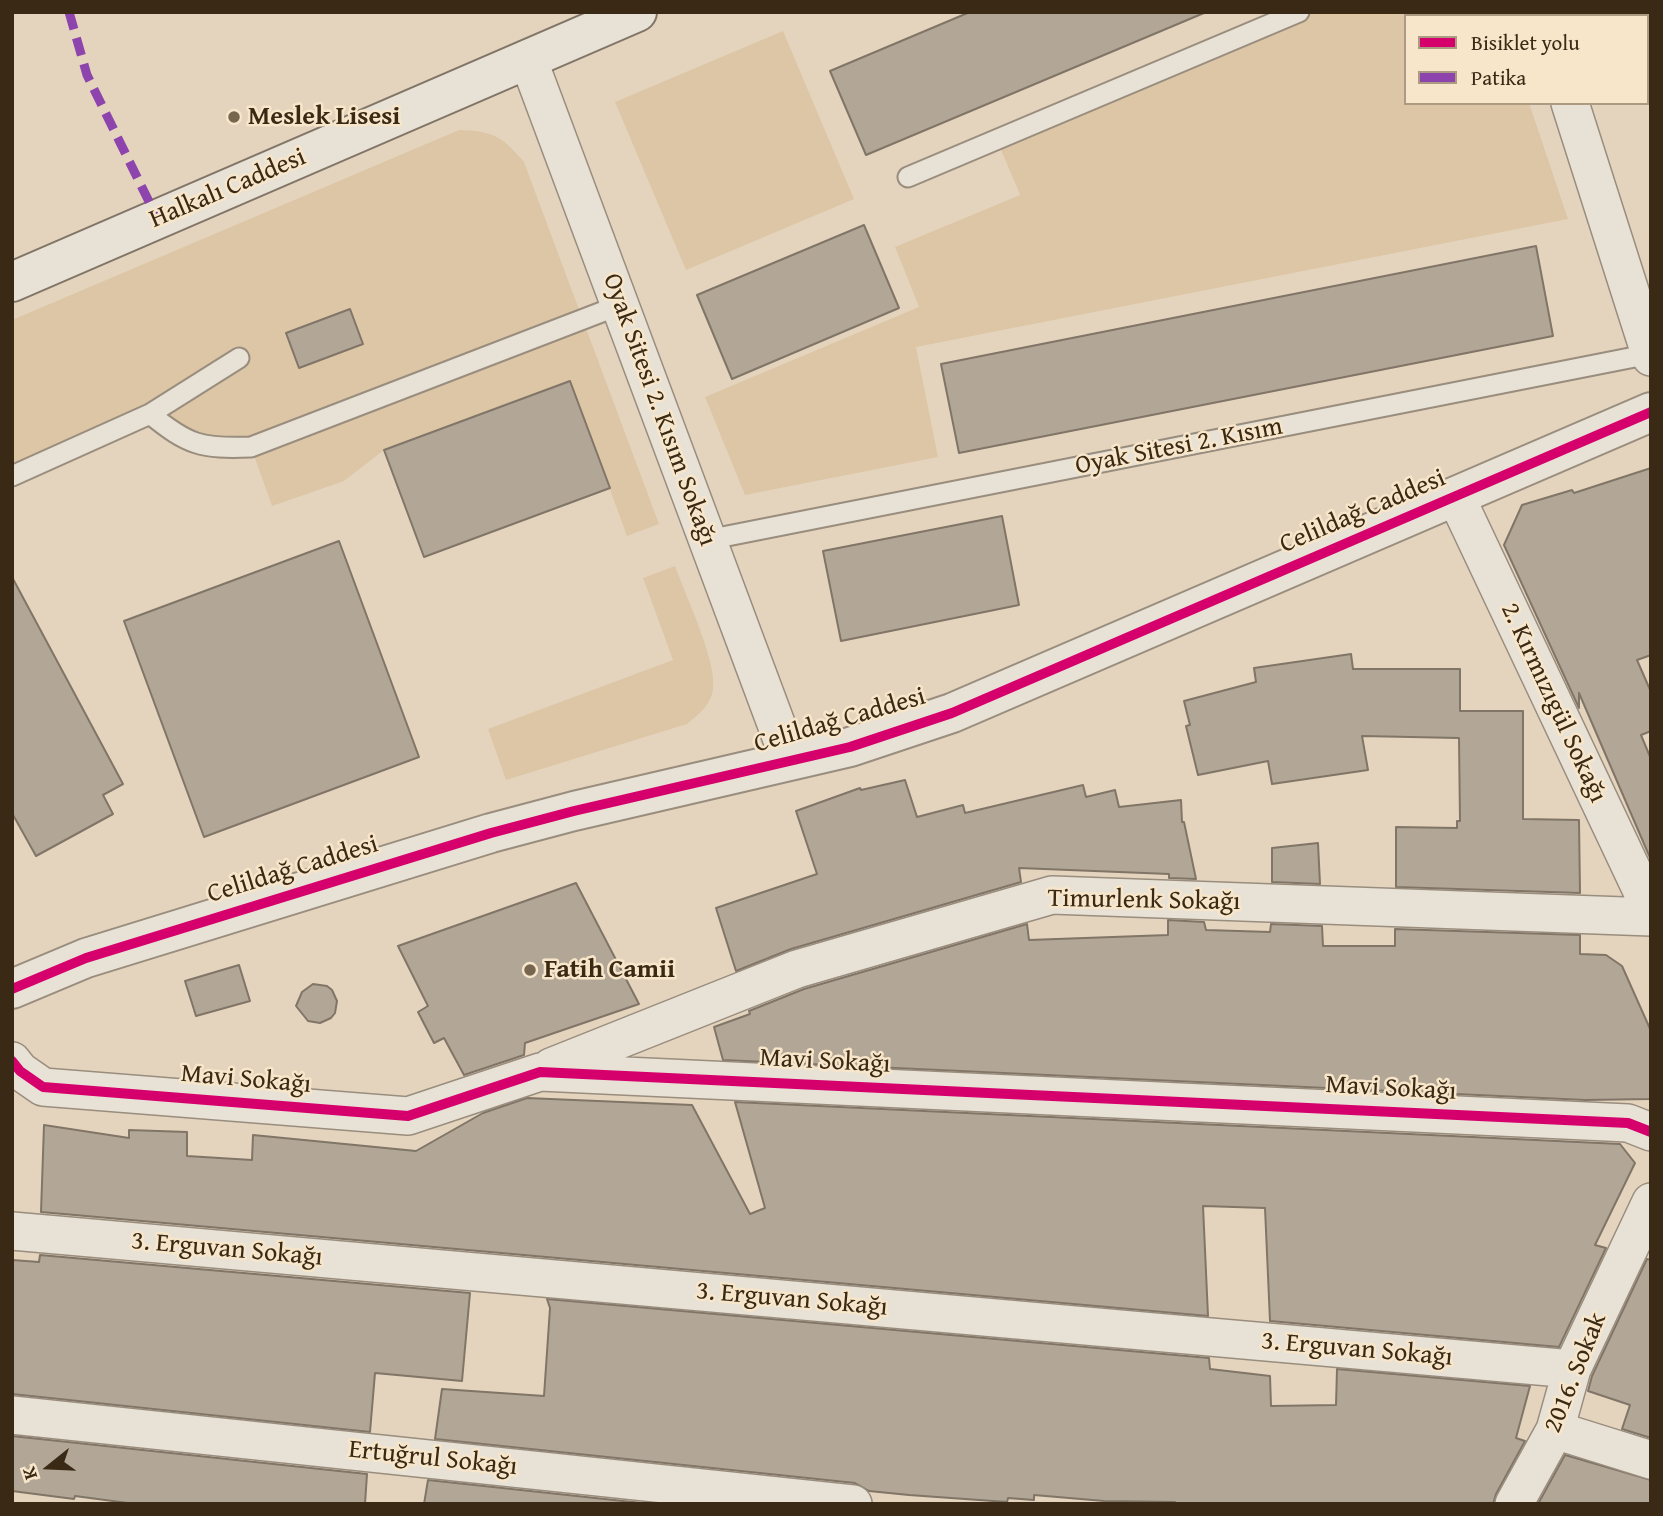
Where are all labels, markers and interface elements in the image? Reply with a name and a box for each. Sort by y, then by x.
legend [1404,14,1649,105]
text: Bisiklet yolu [1471,27,1580,58]
text: Patika [1471,62,1526,93]
place label: Meslek Lisesi [248,101,400,133]
marker: Meslek Lisesi [226,109,242,125]
street label: Halkalı Caddesi [145,142,311,236]
street label: Oyak Sitesi 2. Kısım Sokağı [595,269,723,551]
street label: Oyak Sitesi 2. Kısım [1073,412,1285,482]
street label: Celildağ Caddesi [1275,463,1451,561]
street label: 2. Kırmızıgül Sokağı [1493,598,1613,808]
street label: Celildağ Caddesi [751,682,929,760]
street label: Celildağ Caddesi [204,829,382,911]
street label: Timurlenk Sokağı [1047,884,1241,918]
place label: Fatih Camii [544,954,675,986]
marker: Fatih Camii [522,962,538,978]
street label: Mavi Sokağı [759,1043,891,1081]
street label: Mavi Sokağı [179,1059,313,1101]
street label: Mavi Sokağı [1325,1070,1457,1108]
street label: 3. Erguvan Sokağı [130,1226,324,1274]
street label: 3. Erguvan Sokağı [695,1276,889,1324]
street label: 2016. Sokak [1538,1308,1614,1438]
street label: 3. Erguvan Sokağı [1260,1326,1454,1374]
north arrow [14,1432,84,1502]
street label: Ertuğrul Sokağı [347,1435,519,1483]
text: K [14,1463,44,1484]

